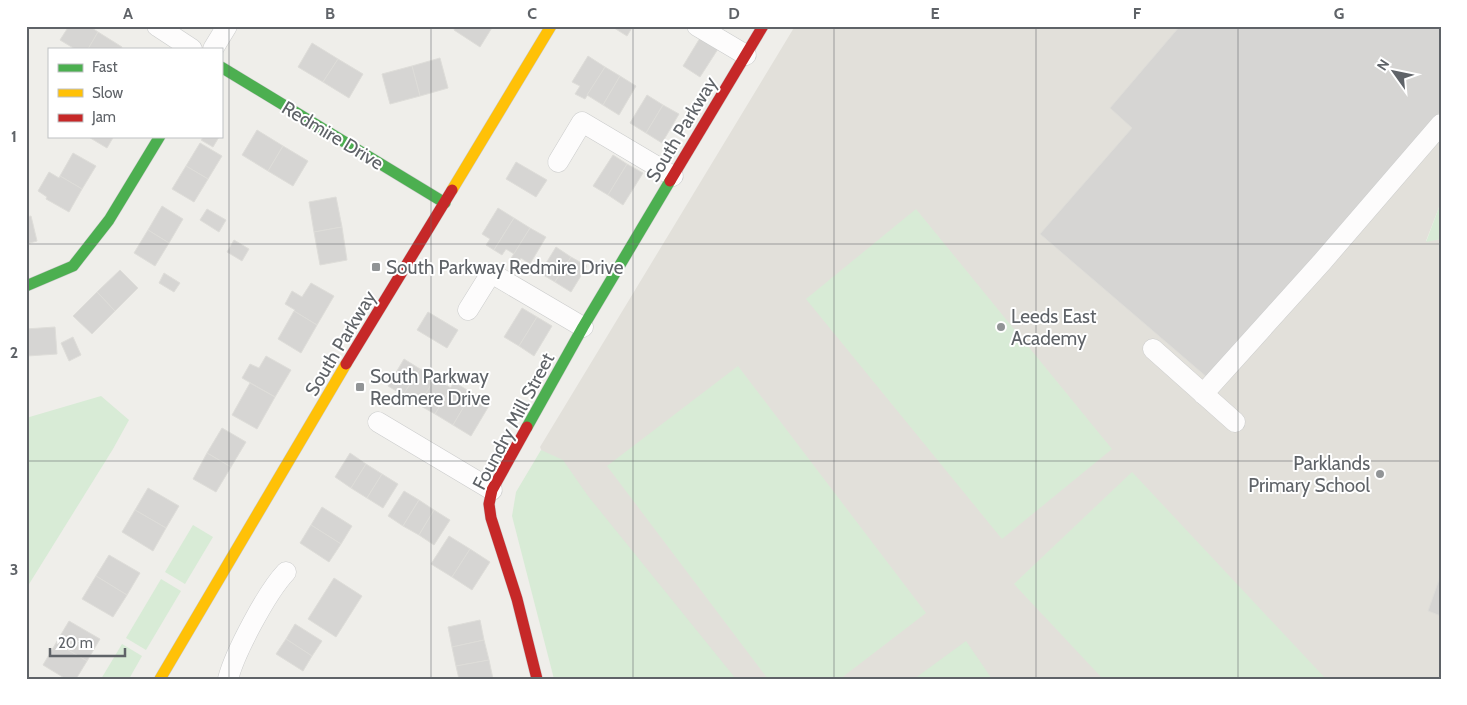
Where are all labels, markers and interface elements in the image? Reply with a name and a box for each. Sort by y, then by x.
text: A [123,4,133,23]
text: B [325,4,335,23]
text: C [527,4,537,23]
text: D [728,4,740,23]
text: E [930,4,940,23]
text: F [1133,4,1142,23]
text: G [1334,4,1344,23]
legend [48,48,222,138]
north arrow [1370,48,1420,98]
text: N [1373,56,1393,74]
text: Fast [92,58,117,76]
street label: South Parkway [641,72,722,186]
text: Slow [92,84,123,102]
street label: Redmire Drive [278,96,388,175]
text: Jam [91,108,116,126]
text: 1 [11,127,17,146]
place label: South Parkway Redmire Drive [386,256,624,279]
marker: South Parkway Redmire Drive [370,261,382,273]
street label: South Parkway [300,286,381,400]
place label: Leeds East Academy [1011,305,1097,350]
marker: Leeds East Academy [995,321,1007,333]
text: 2 [10,343,18,362]
street label: Foundry Mill Street [468,348,560,494]
place label: South Parkway Redmere Drive [370,365,490,410]
marker: South Parkway Redmere Drive [354,381,366,393]
place label: Parklands Primary School [1248,452,1371,497]
marker: Parklands Primary School [1374,468,1386,480]
text: 3 [10,560,18,579]
scale bar [50,625,125,657]
text: 20 m [58,634,93,652]

